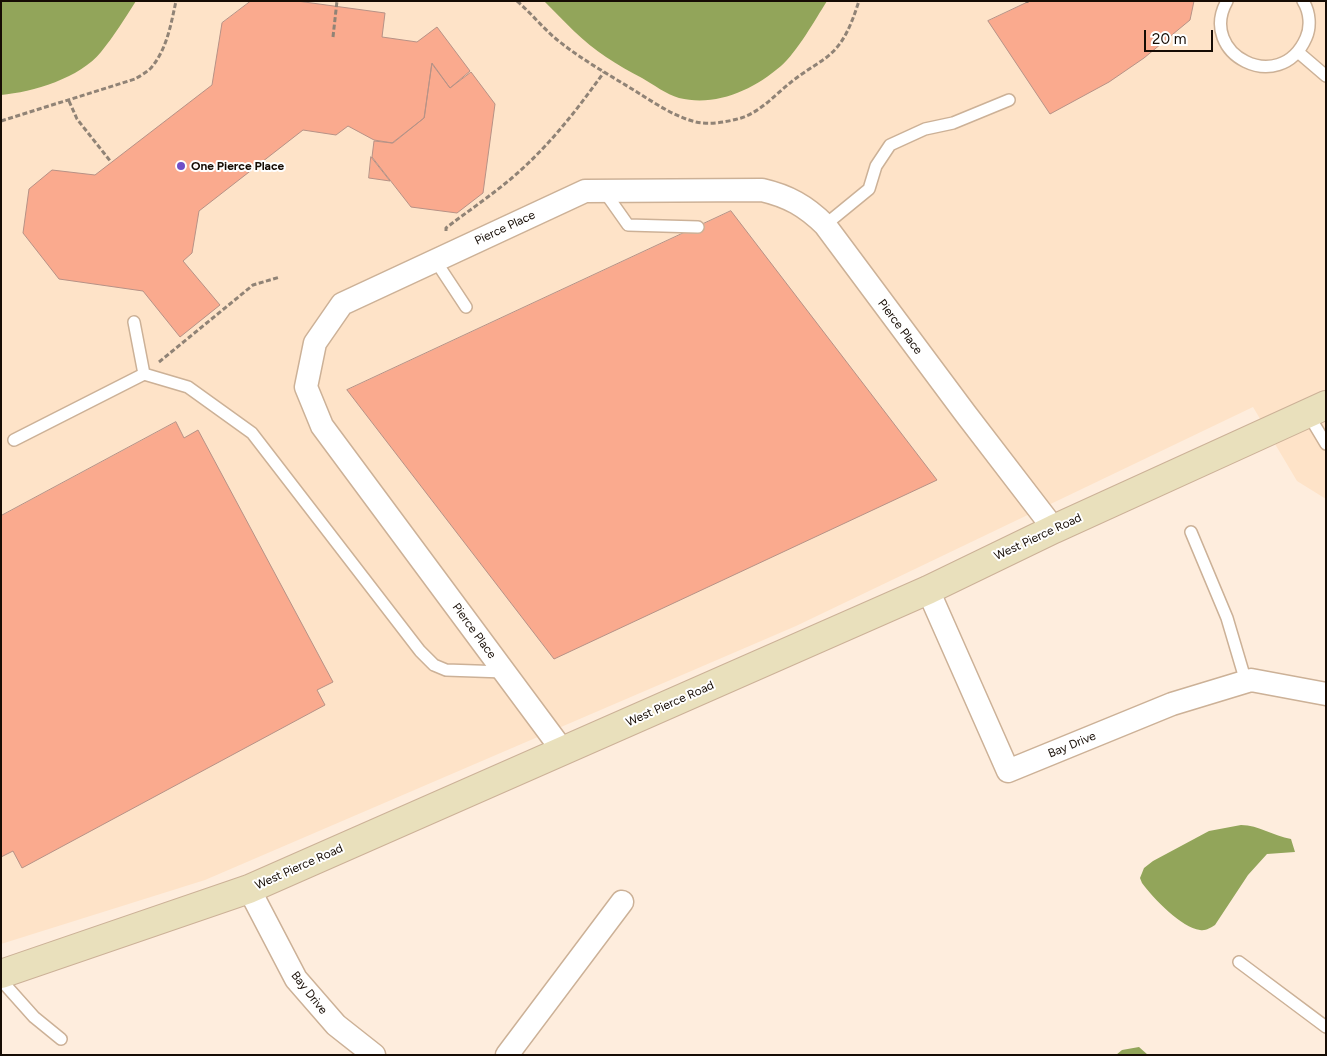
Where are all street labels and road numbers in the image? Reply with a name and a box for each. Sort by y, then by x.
street label: Pierce Place [472,208,538,248]
street label: Pierce Place [875,297,925,357]
street label: West Pierce Road [992,510,1084,564]
street label: Pierce Place [449,600,499,662]
street label: West Pierce Road [624,678,716,730]
street label: Bay Drive [1046,729,1098,761]
street label: West Pierce Road [253,841,345,893]
street label: Bay Drive [288,969,330,1017]

